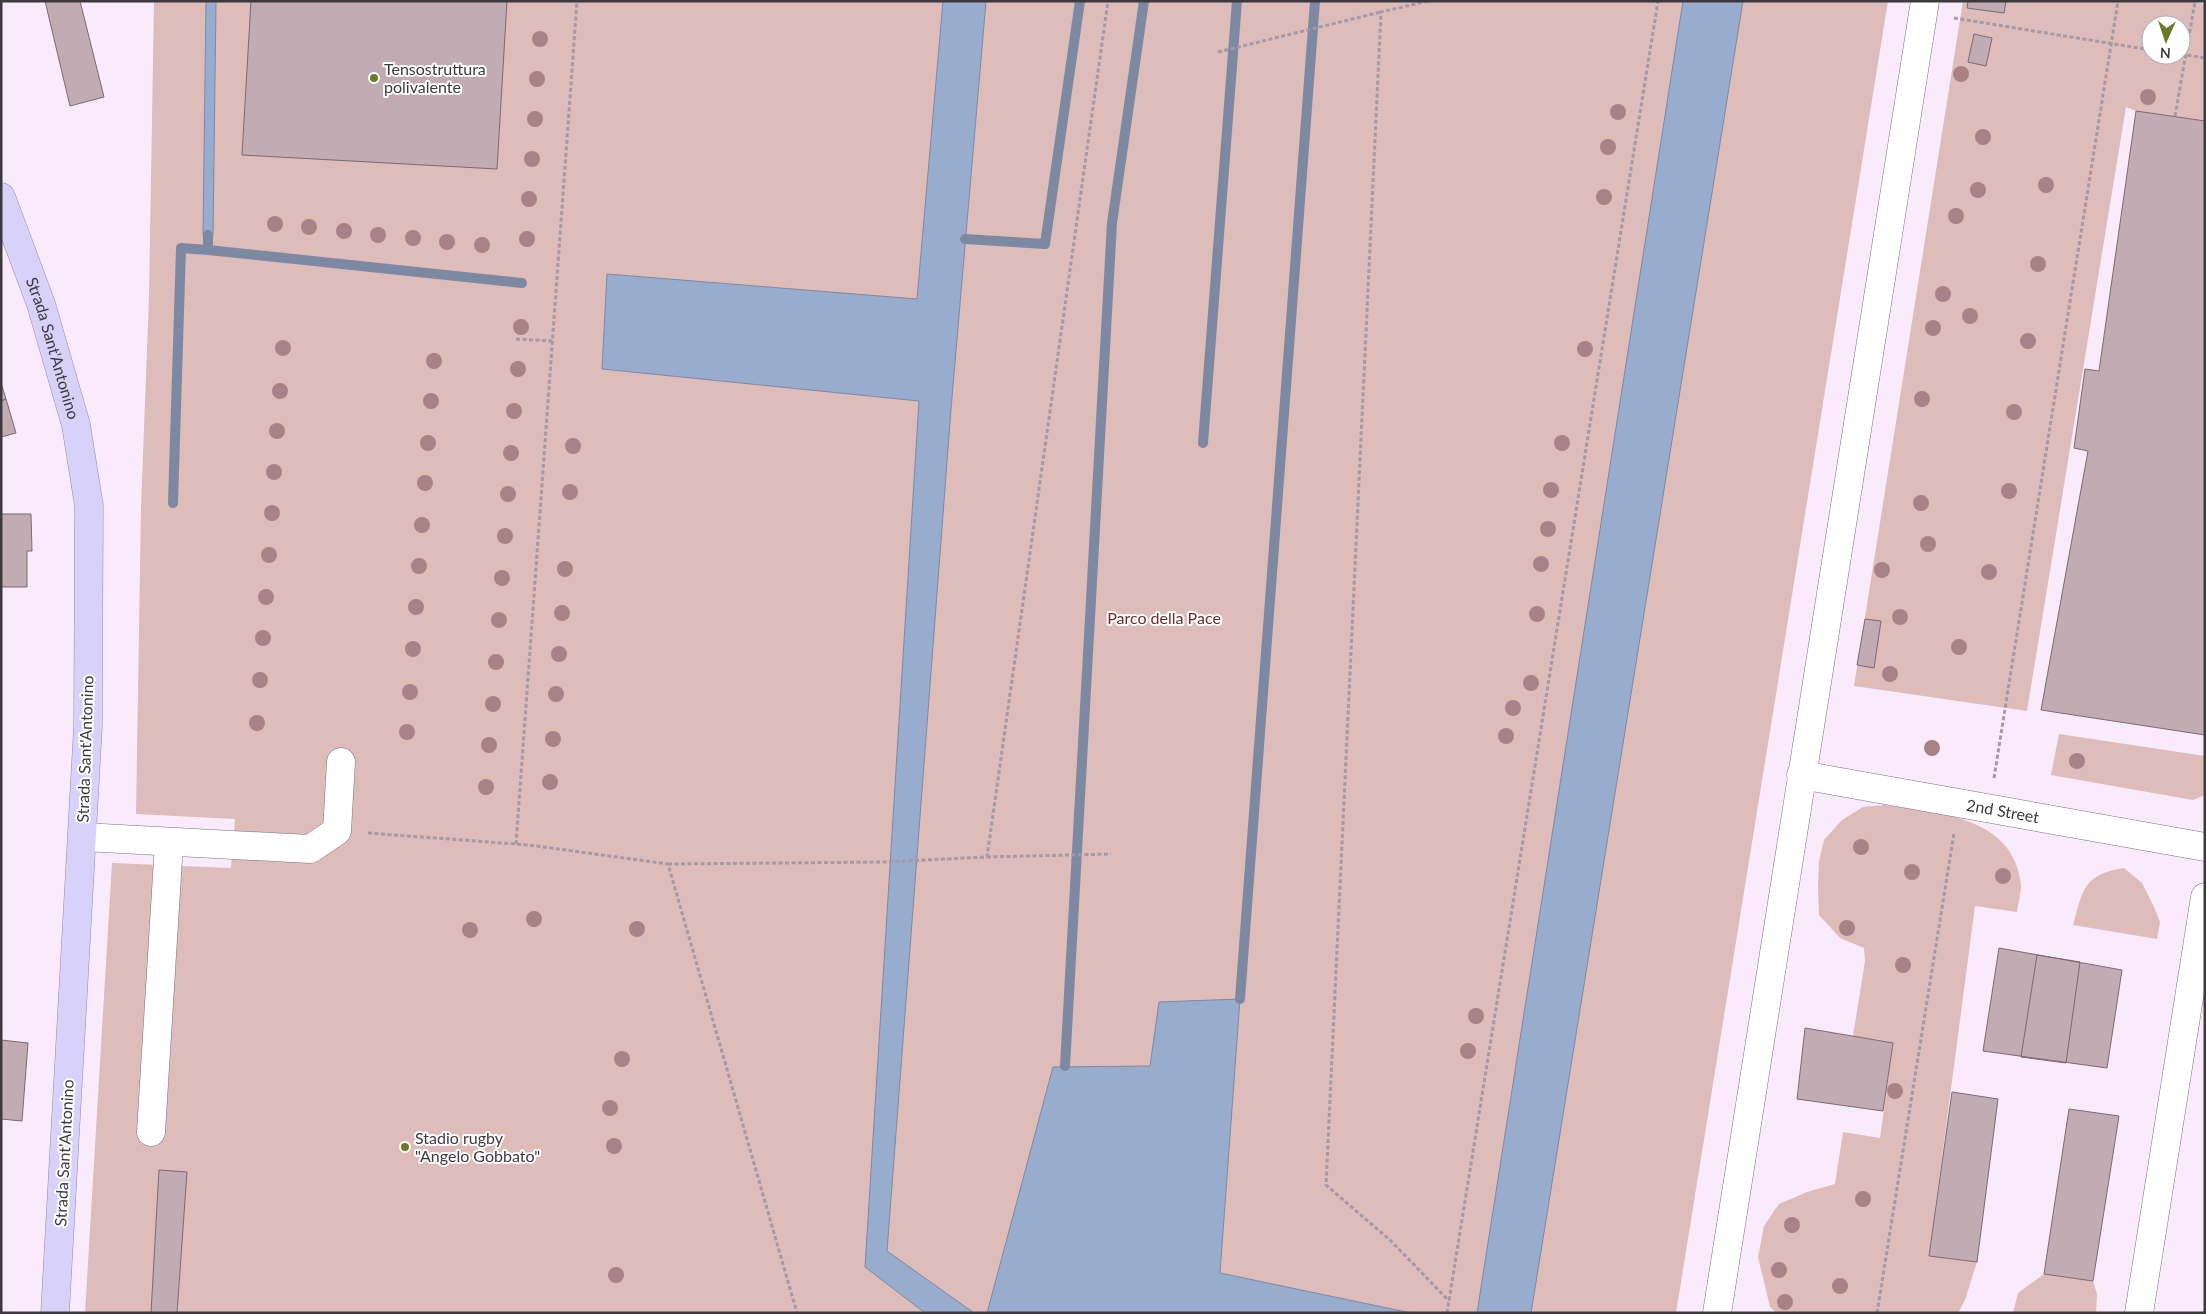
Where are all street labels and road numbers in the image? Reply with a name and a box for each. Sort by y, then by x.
street label: Strada Sant'Antonino [23,274,84,421]
street label: Strada Sant'Antonino [72,675,97,823]
street label: 2nd Street [1965,795,2041,826]
street label: Strada Sant'Antonino [50,1079,77,1227]

